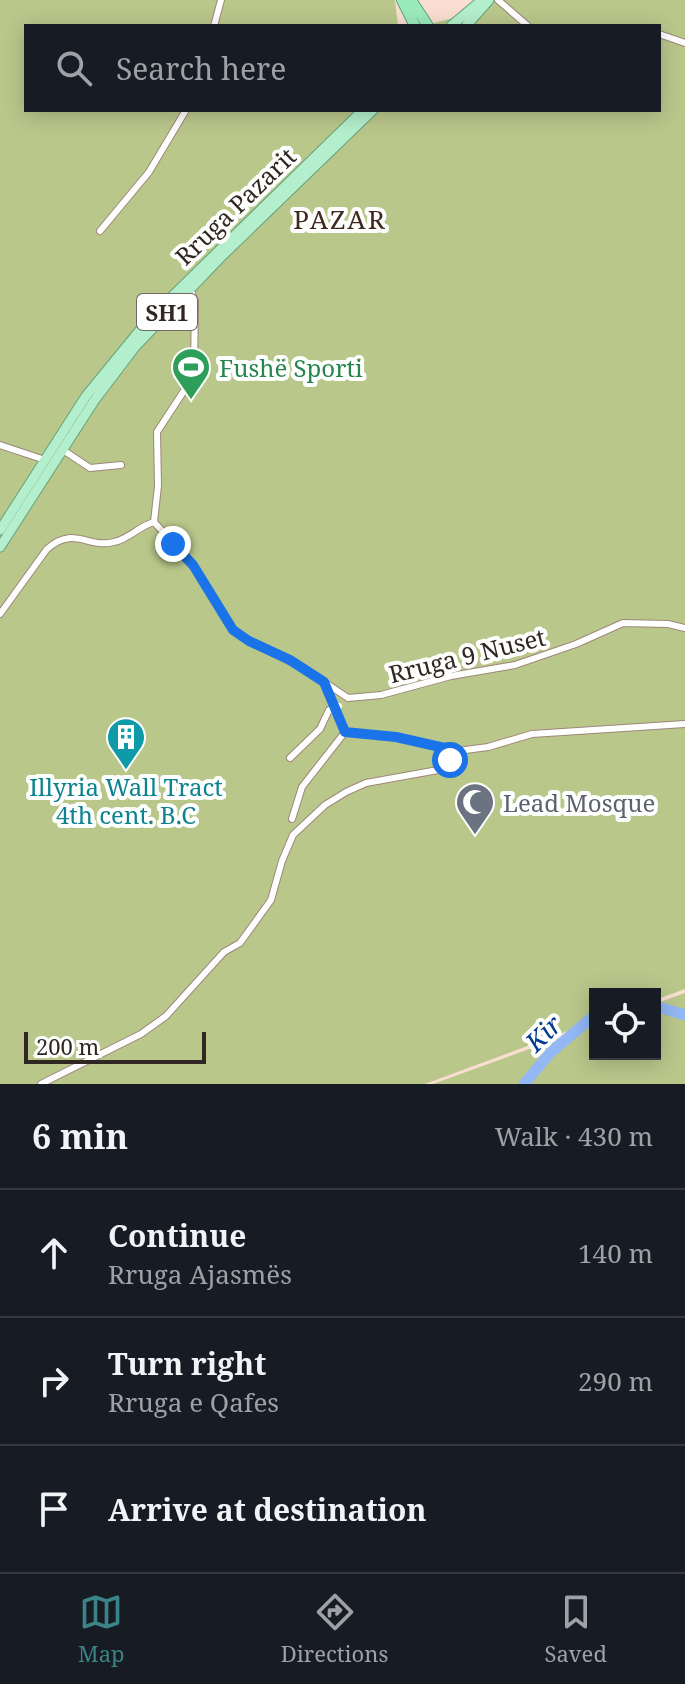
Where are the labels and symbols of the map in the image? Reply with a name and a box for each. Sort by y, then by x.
street label: Rruga Pazarit [167,140,303,272]
district label: PAZAR [293,201,387,237]
road number: SH1 [137,294,197,330]
sports icon: Fushë Sporti [170,346,212,401]
place label: Fushë Sporti [219,351,363,384]
route end [155,526,191,562]
street label: Rruga 9 Nuset [385,620,549,690]
building icon: Illyria Wall Tract 4th cent. B.C [105,716,147,771]
route start [432,742,468,778]
place label: Illyria Wall Tract 4th cent. B.C [29,770,223,831]
mosque icon: Lead Mosque [454,781,496,836]
place label: Lead Mosque [503,786,655,819]
water label: Kir [516,1006,570,1060]
scale bar [24,1028,206,1064]

